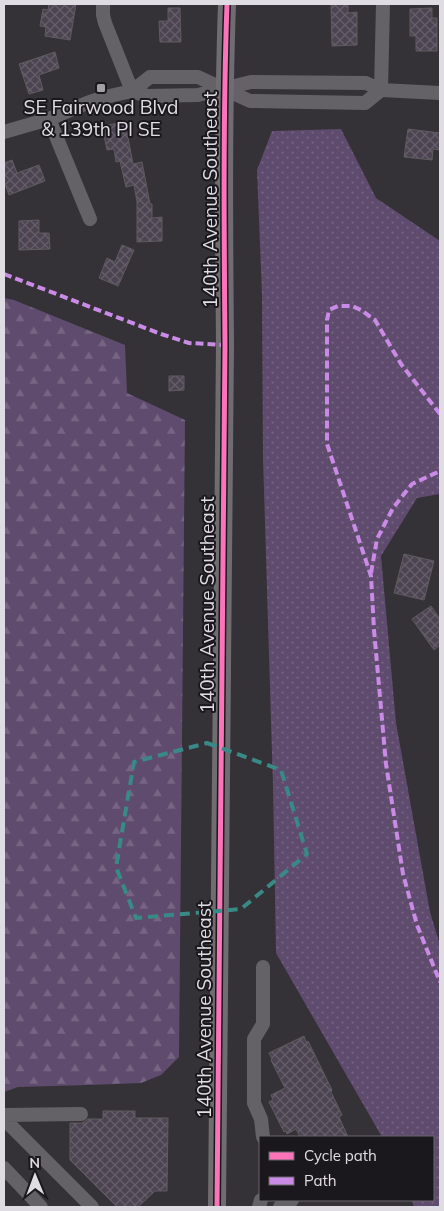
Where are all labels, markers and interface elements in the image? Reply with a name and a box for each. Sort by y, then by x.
marker: SE Fairwood Blvd & 139th Pl SE [95,82,107,94]
street label: 140th Avenue Southeast [198,91,222,309]
place label: SE Fairwood Blvd & 139th Pl SE [24,95,178,141]
street label: 140th Avenue Southeast [195,496,219,714]
street label: 140th Avenue Southeast [192,901,216,1119]
legend [259,1136,434,1201]
text: Cycle path [304,1146,377,1165]
north arrow [10,1151,60,1201]
text: N [29,1154,40,1172]
text: Path [304,1171,336,1190]

